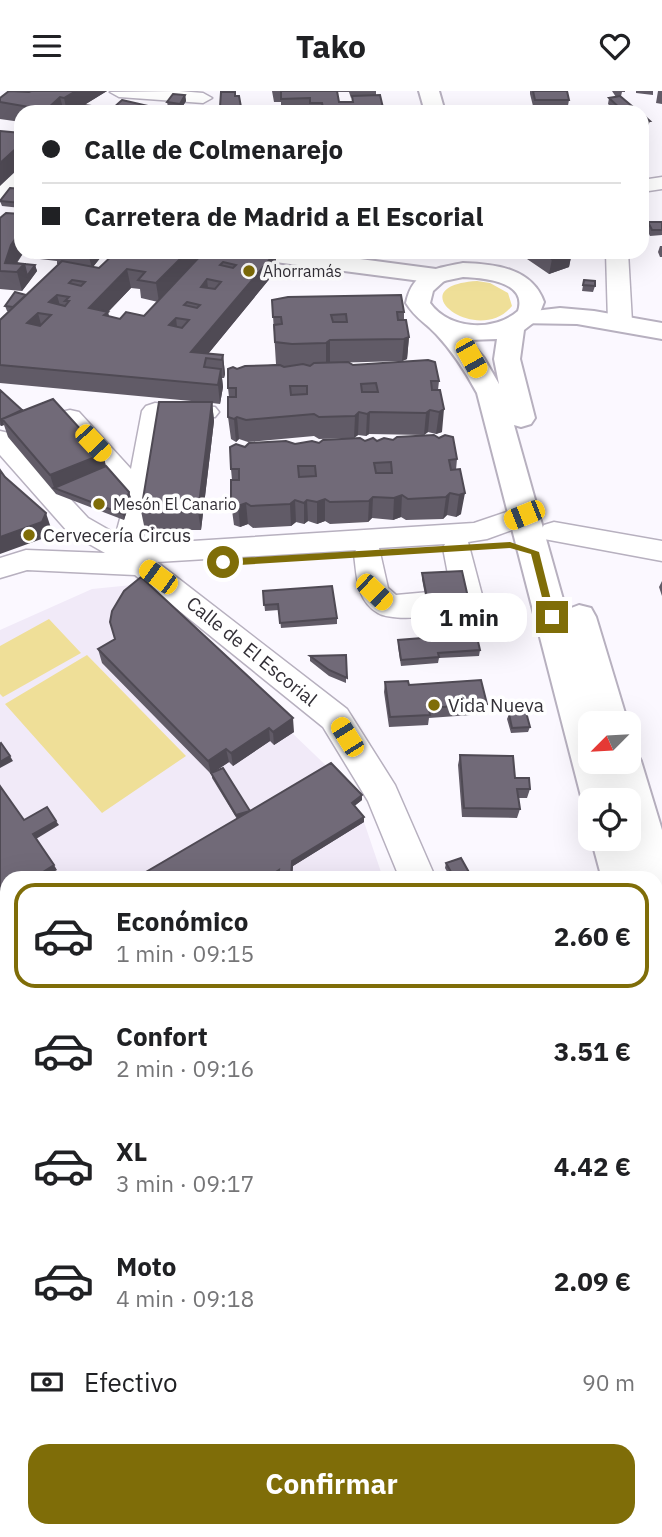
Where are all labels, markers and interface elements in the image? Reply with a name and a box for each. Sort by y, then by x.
text: Tako [296,25,366,67]
icon: menu [28,27,66,65]
icon: heart [596,27,634,65]
text: Calle de Colmenarejo [84,132,343,166]
text: Carretera de Madrid a El Escorial [84,199,483,233]
place label: Ahorramás [263,261,342,281]
marker: Ahorramás [241,263,257,279]
car [452,335,491,381]
car [71,420,116,466]
place label: Mesón El Canario [113,494,237,514]
marker: Mesón El Canario [91,496,107,512]
car [501,497,548,533]
place label: Cervecería Circus [43,523,191,547]
marker: Cervecería Circus [21,527,37,543]
route start [207,546,239,578]
car [135,556,182,598]
car [352,570,397,614]
street label: Calle de El Escorial [182,591,322,711]
callout: 1 min [412,593,528,641]
route end [536,601,568,633]
text: 1 min [439,602,499,632]
place label: Vida Nueva [448,693,544,717]
marker: Vida Nueva [426,697,442,713]
north arrow [578,711,640,773]
map controls [578,711,641,851]
car [327,714,368,760]
button: locate [578,788,641,851]
icon: car [32,904,95,967]
text: Económico [116,904,248,938]
text: 2.60 € [554,919,631,953]
text: 1 min · 09:15 [116,938,254,968]
icon: car [32,1019,95,1082]
text: Confort [116,1019,208,1053]
text: 3.51 € [554,1034,631,1068]
text: 2 min · 09:16 [116,1053,254,1083]
icon: car [32,1134,95,1197]
text: XL [116,1134,147,1168]
text: 4.42 € [554,1149,631,1183]
text: 3 min · 09:17 [116,1168,254,1198]
icon: car [32,1249,95,1312]
text: Moto [116,1249,176,1283]
text: 2.09 € [554,1264,631,1298]
text: 4 min · 09:18 [116,1283,254,1313]
icon: cash [28,1363,66,1401]
text: Efectivo [84,1365,178,1399]
text: 90 m [582,1367,635,1397]
button: Confirmar [28,1444,635,1524]

